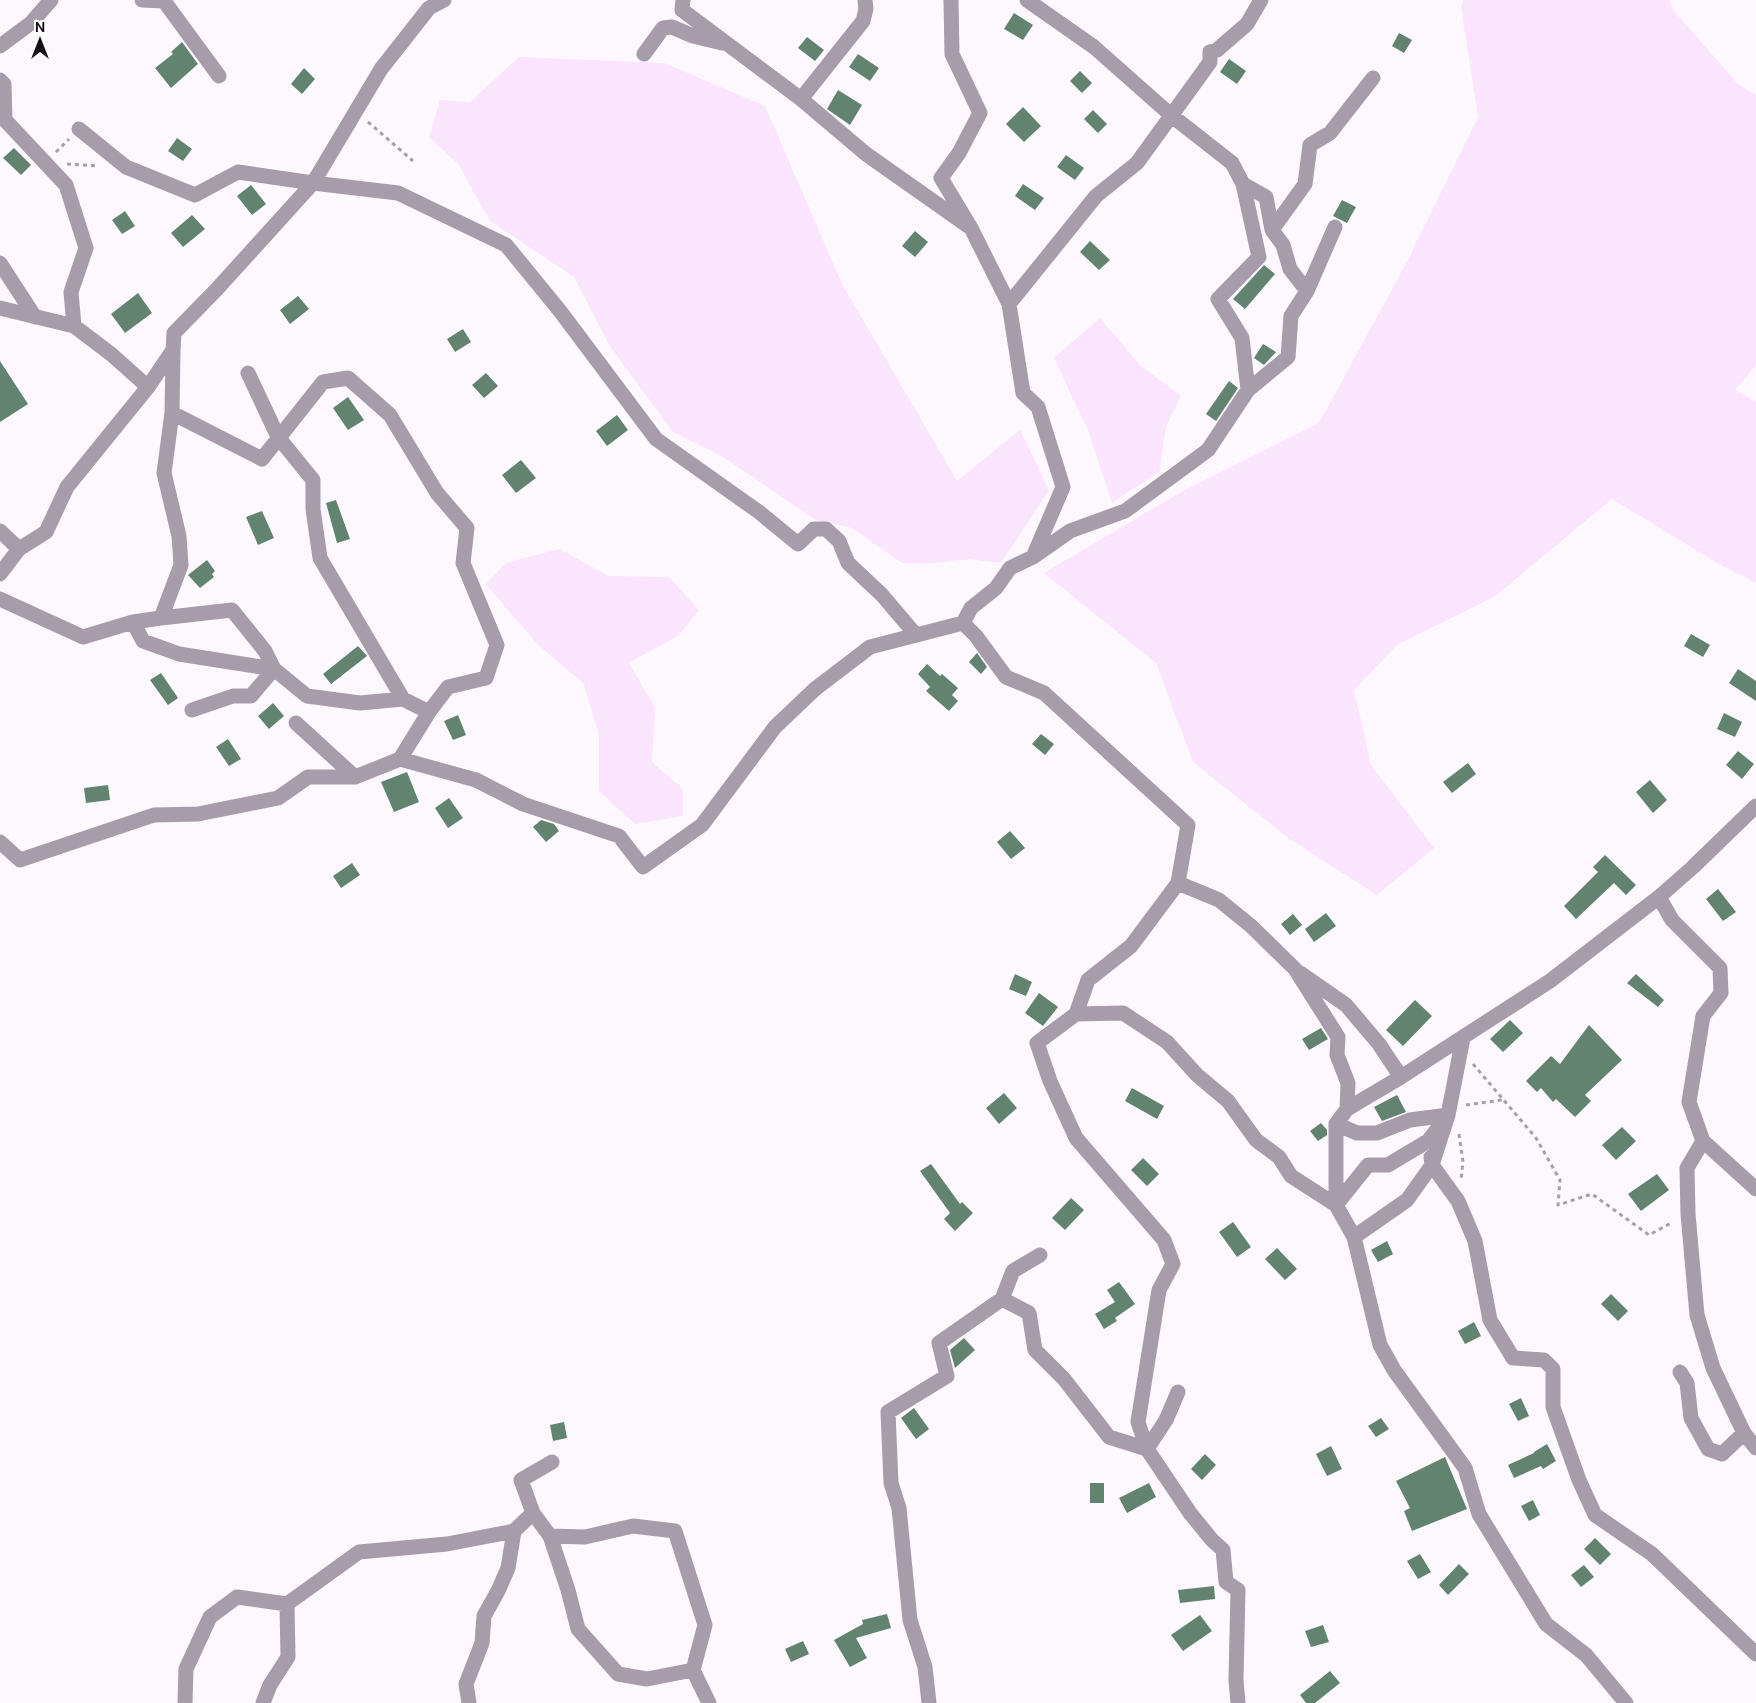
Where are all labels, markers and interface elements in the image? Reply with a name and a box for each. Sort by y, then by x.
north arrow [15,15,65,65]
text: N [35,18,45,36]

